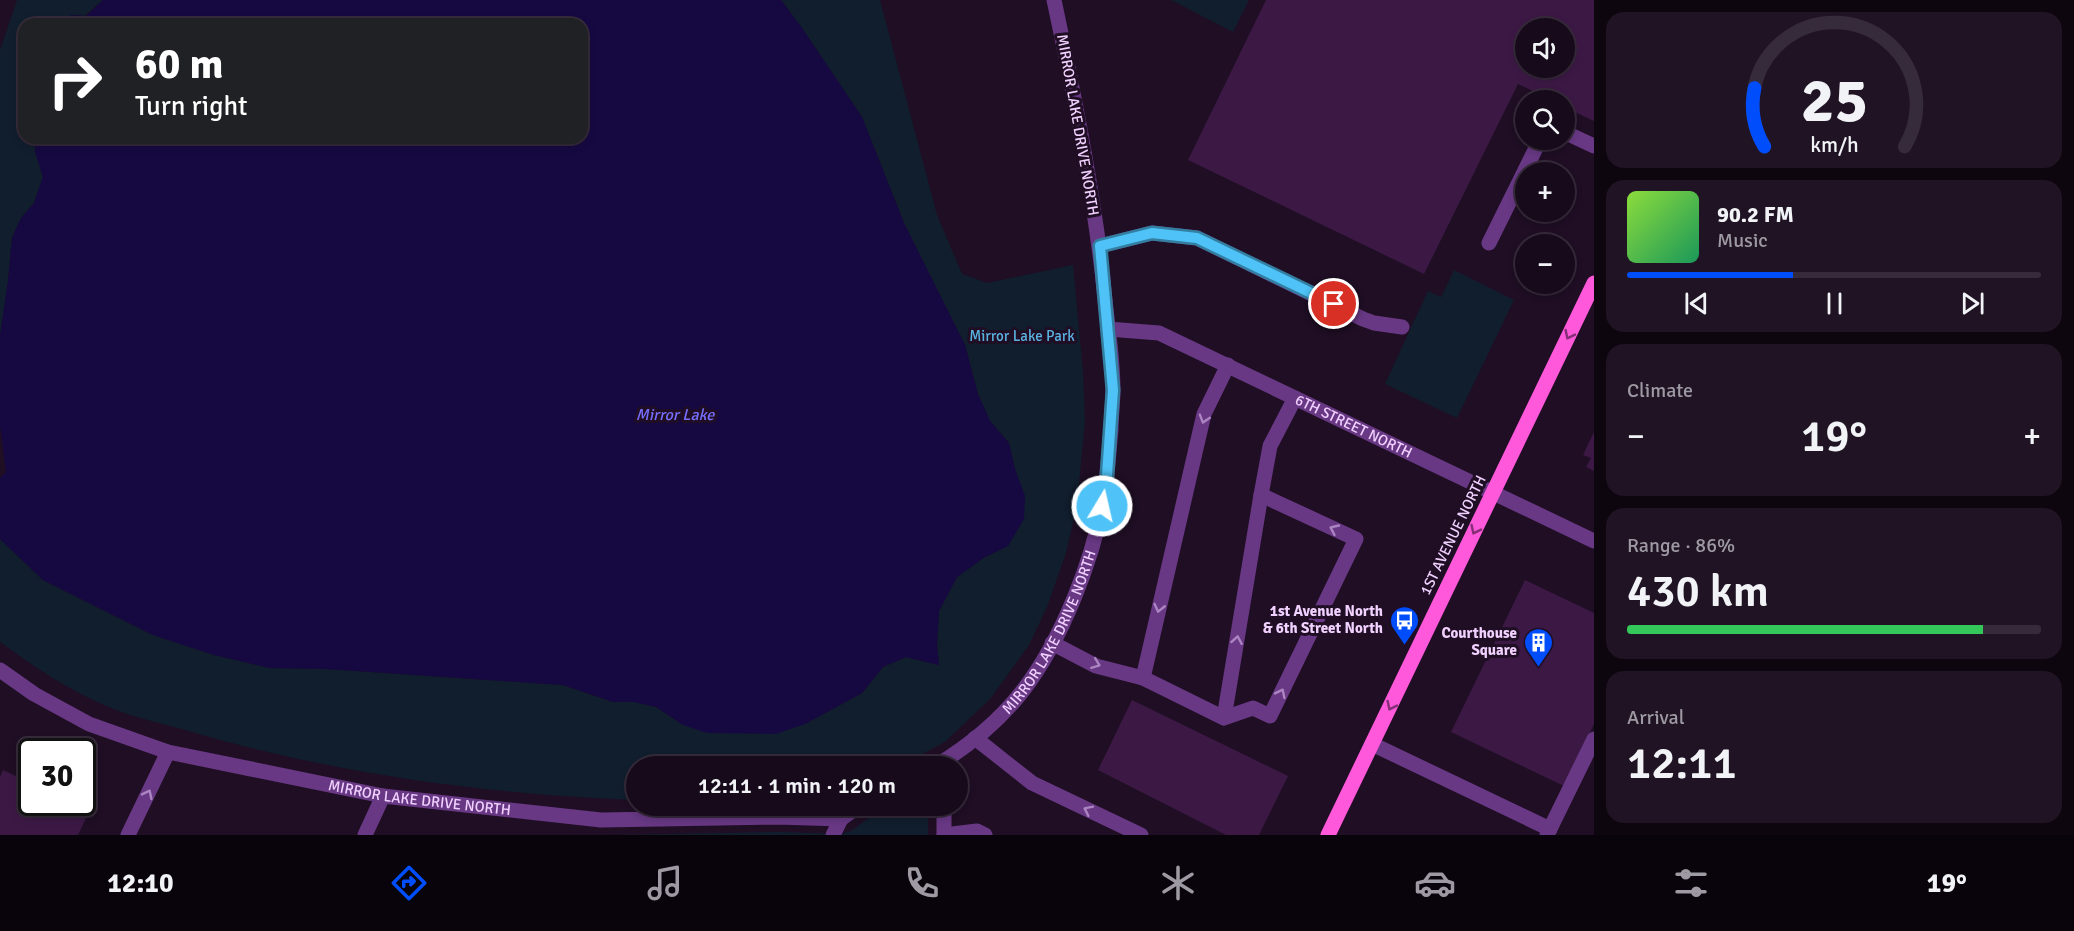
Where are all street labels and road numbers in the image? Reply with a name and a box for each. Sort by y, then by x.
street label: MIRROR LAKE DRIVE NORTH [1053,33,1103,217]
street label: 6TH STREET NORTH [1292,391,1415,462]
street label: 1ST AVENUE NORTH [1416,472,1490,598]
street label: MIRROR LAKE DRIVE NORTH [998,548,1100,718]
street label: MIRROR LAKE DRIVE NORTH [327,776,512,819]

